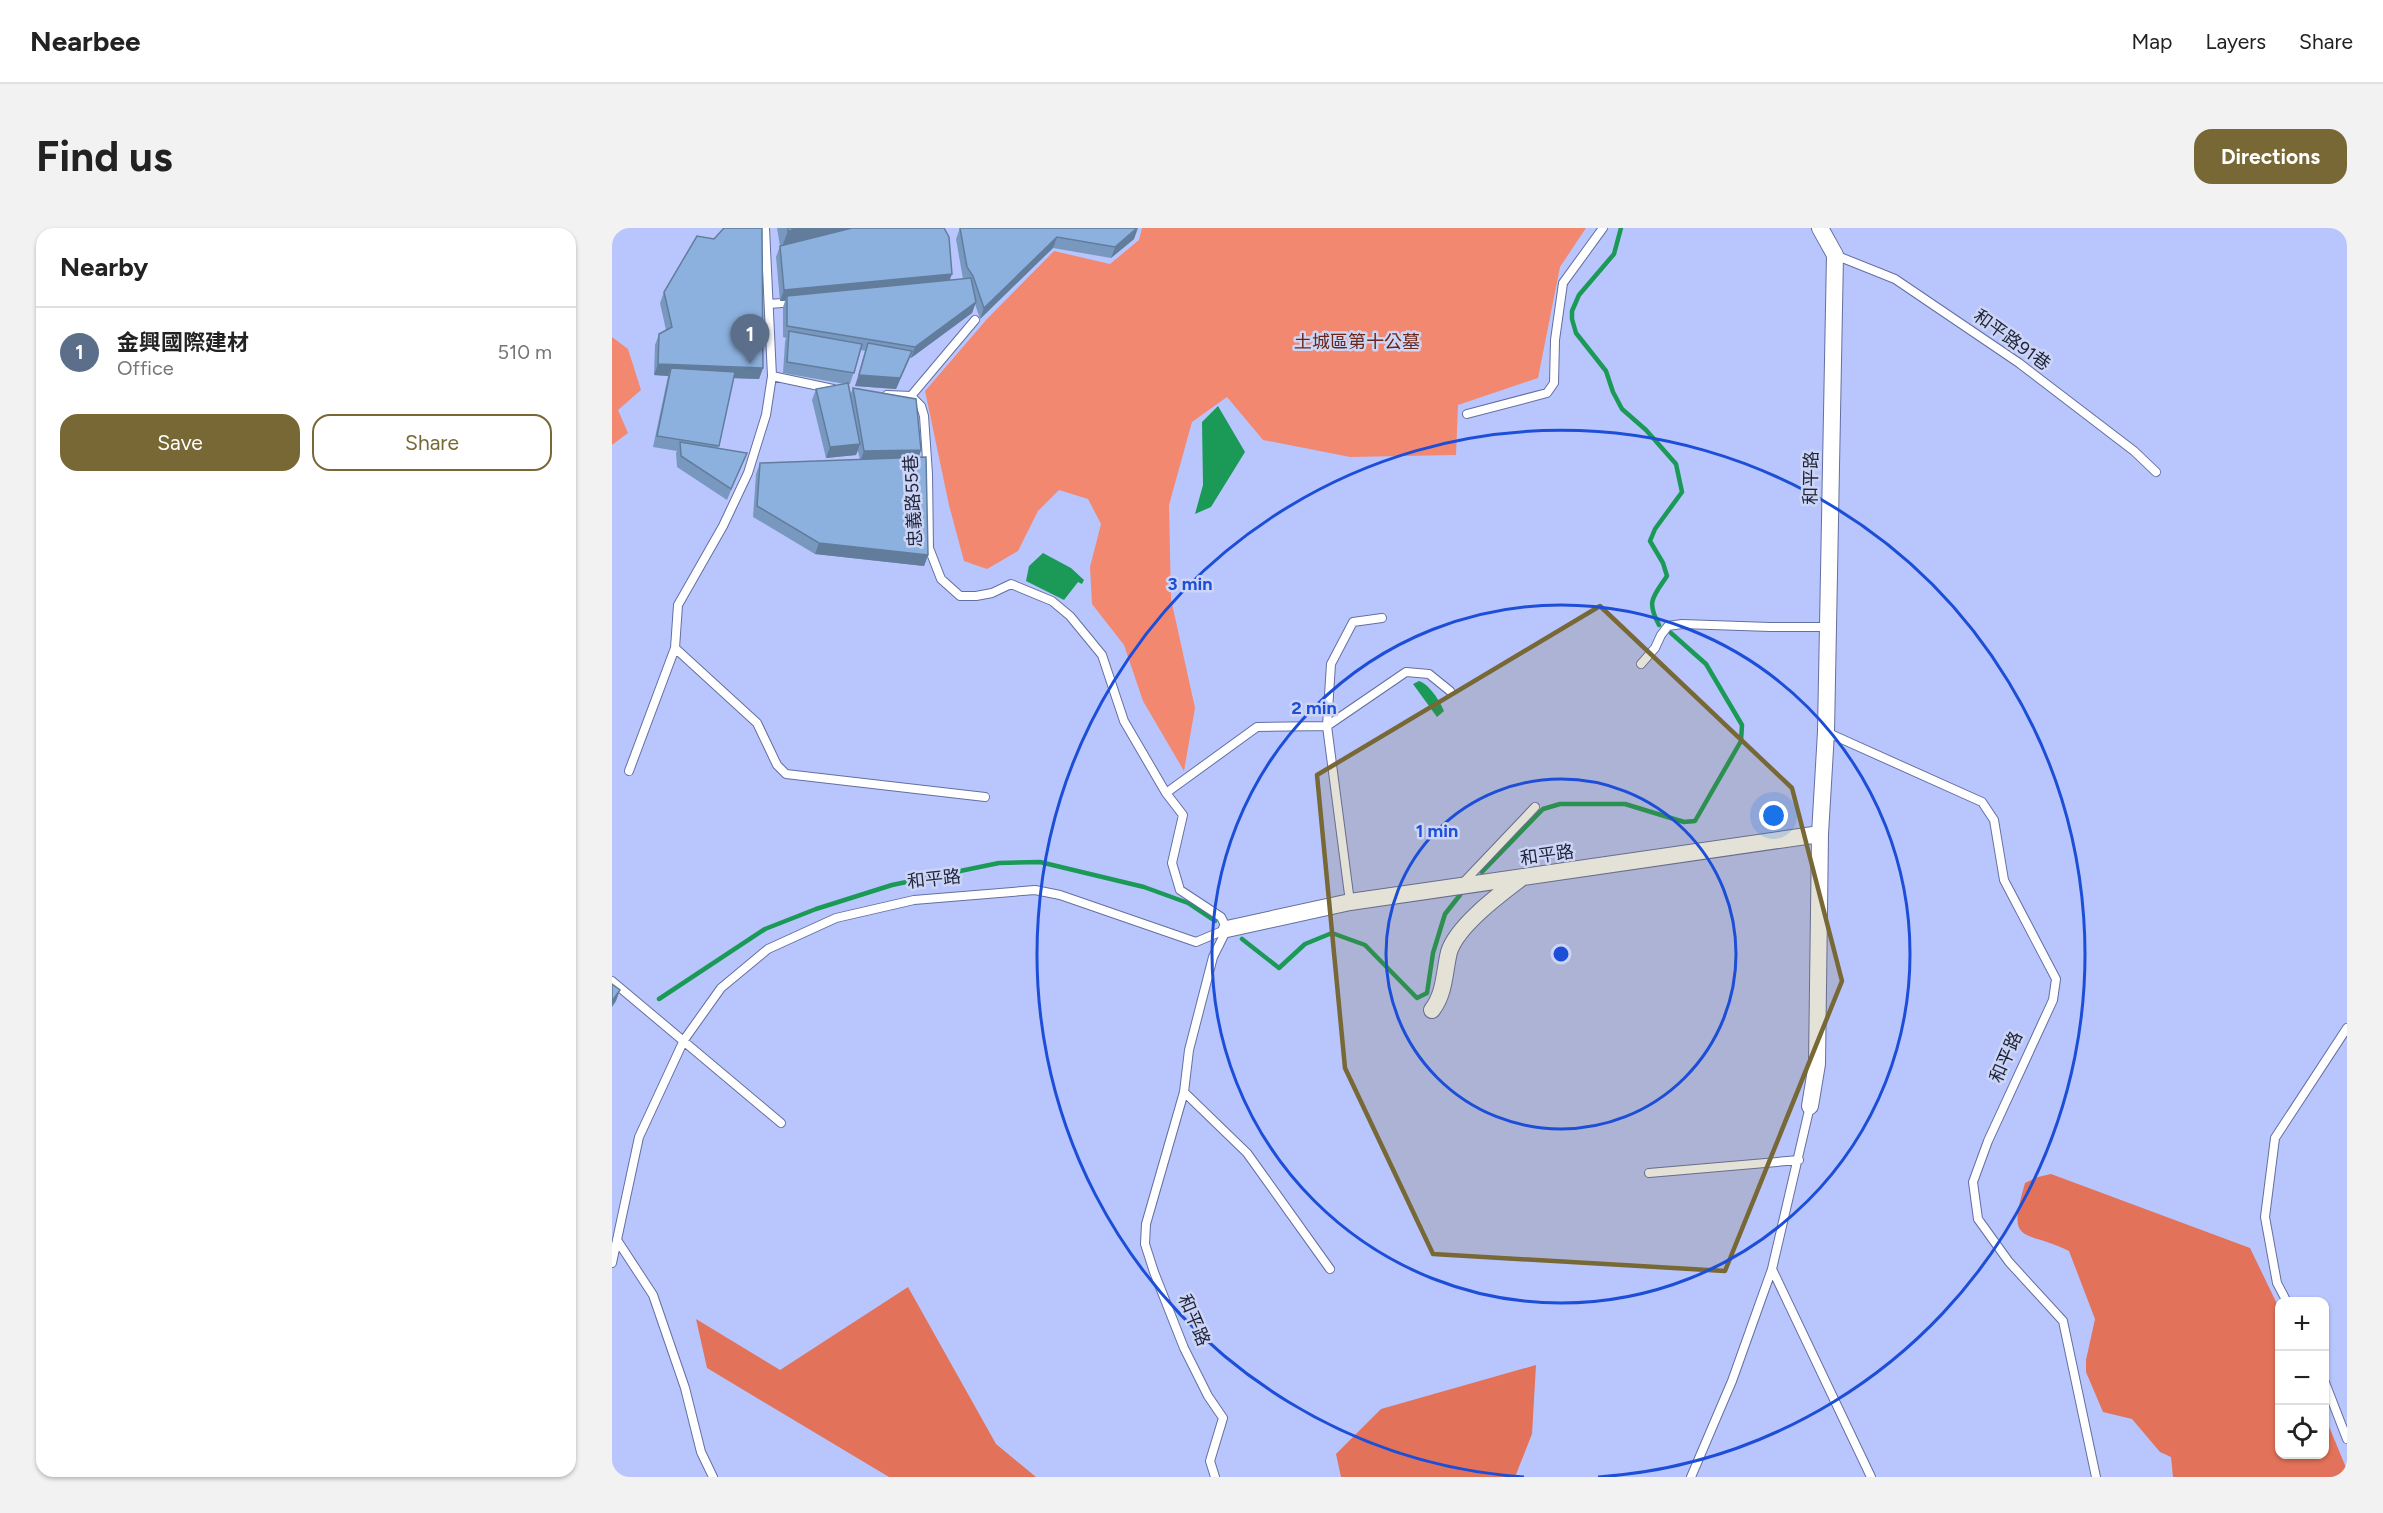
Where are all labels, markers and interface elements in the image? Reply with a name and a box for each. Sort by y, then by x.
text: Nearbee [30,24,140,58]
text: Map [2132,29,2172,54]
text: Layers [2205,29,2266,54]
text: Share [2299,29,2353,54]
button: Directions [2194,129,2347,184]
text: Find us [36,131,173,182]
text: Nearby [60,251,148,283]
street label: 和平路91巷 [1969,305,2055,375]
pin: 1 [730,314,770,364]
text: 金興國際建材 [117,329,249,356]
park label: 土城區第十公墓 [1294,331,1420,353]
text: 1 [75,340,84,364]
text: 510 m [497,340,552,364]
text: Office [117,356,174,380]
button: Save [60,414,300,471]
button: Share [312,414,552,471]
street label: 和平路 [1800,451,1822,505]
street label: 忠義路55巷 [900,454,926,548]
text: 3 min [1168,573,1212,595]
text: 2 min [1291,697,1337,719]
your location [1759,801,1788,830]
text: 1 min [1416,820,1458,842]
street label: 和平路 [1519,840,1575,870]
street label: 和平路 [906,865,962,893]
centre of rings [1551,944,1571,964]
street label: 和平路 [1985,1028,2027,1086]
street label: 和平路 [1173,1291,1215,1349]
map controls [2275,1297,2329,1459]
button: + [2275,1297,2329,1351]
button: − [2275,1351,2329,1405]
button: locate [2275,1405,2329,1459]

